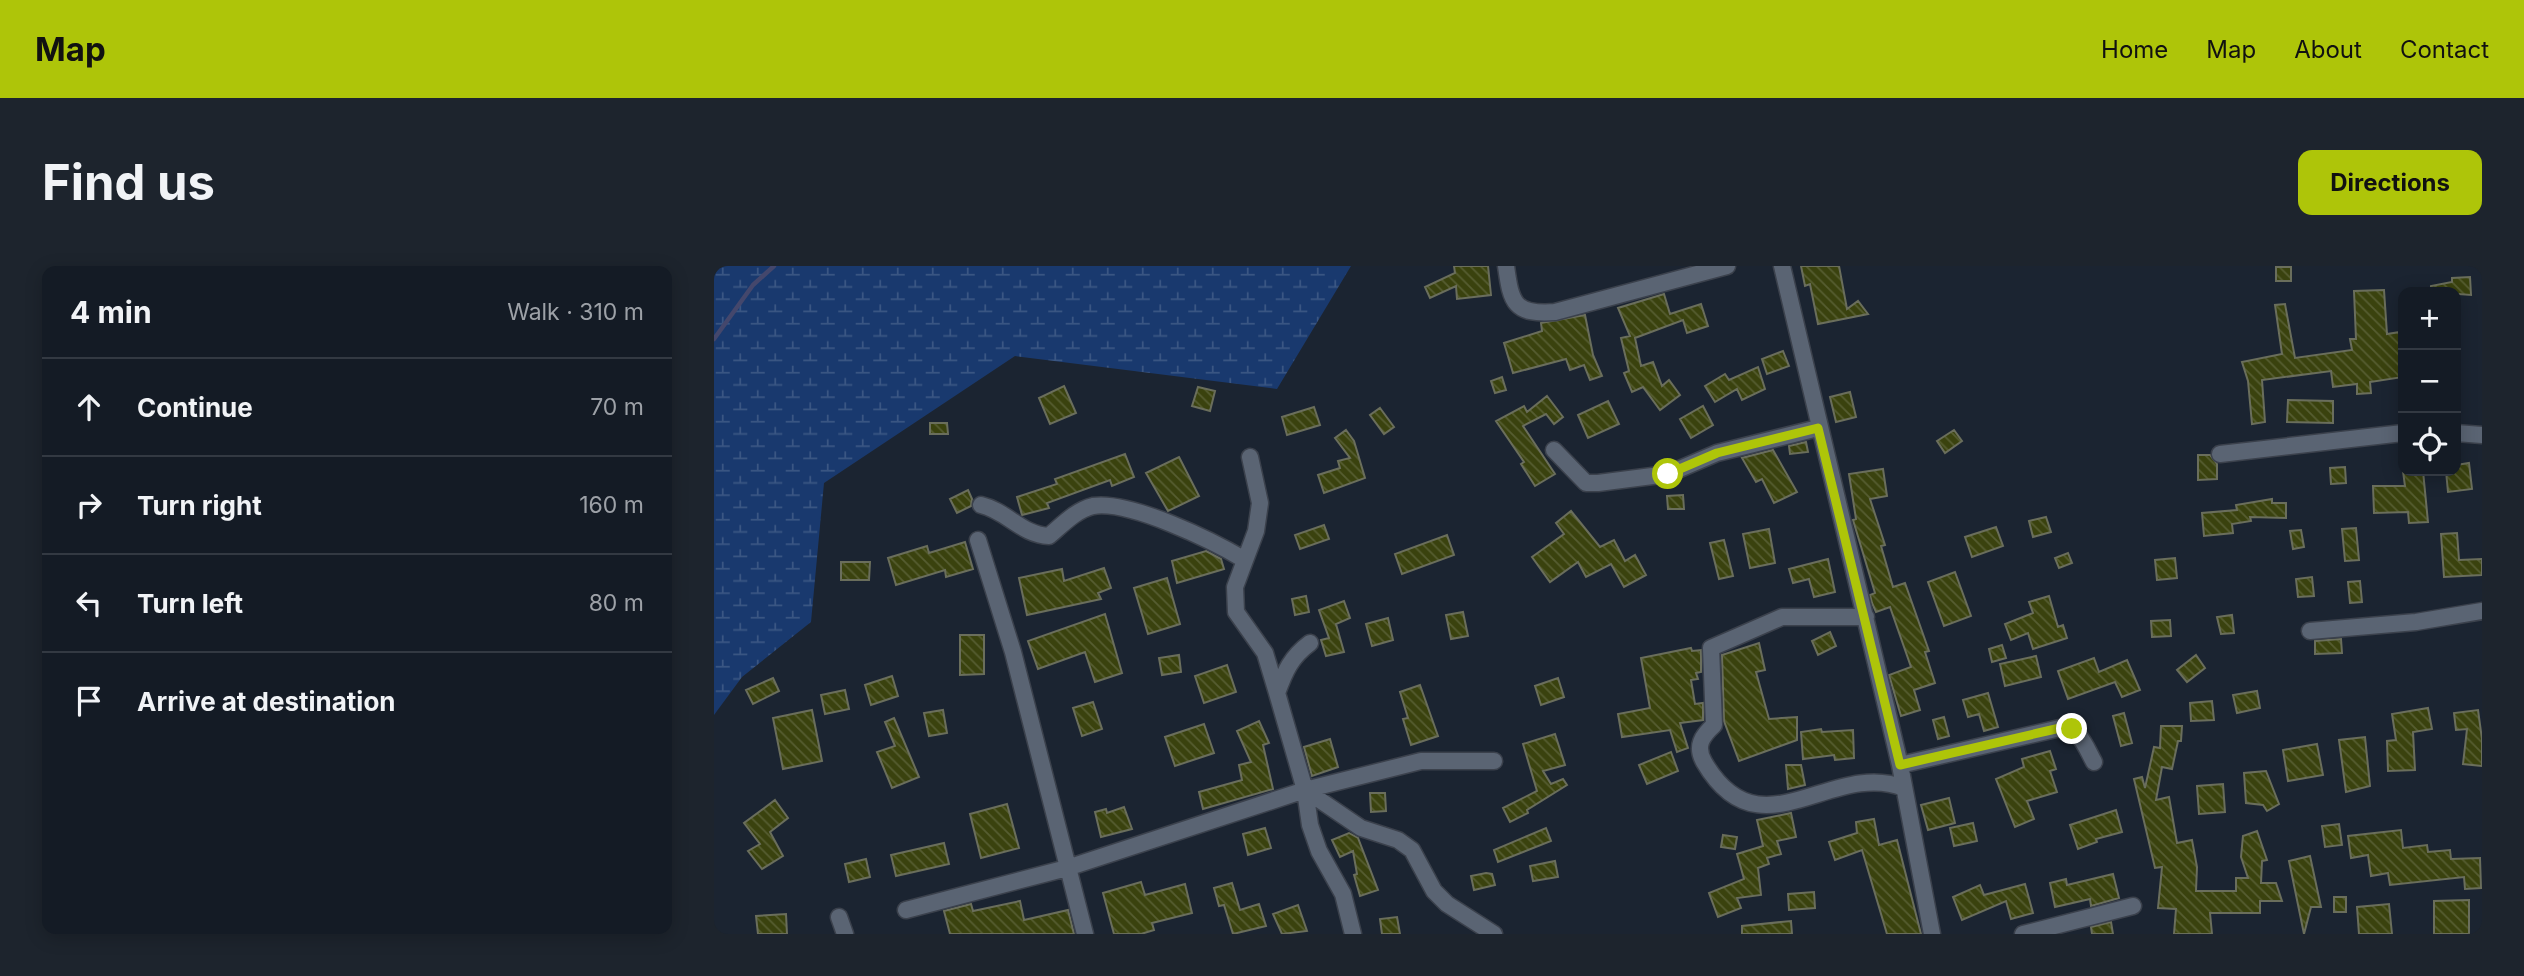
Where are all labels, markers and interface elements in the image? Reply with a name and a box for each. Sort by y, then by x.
text: Map [35,29,106,69]
text: Home [2101,35,2168,64]
text: Map [2206,35,2256,64]
text: About [2294,35,2362,64]
text: Contact [2400,35,2489,64]
button: Directions [2298,150,2482,215]
text: Find us [42,153,215,212]
map controls [2398,287,2461,476]
button: + [2398,287,2461,350]
text: 4 min [70,294,152,330]
text: Walk · 310 m [507,298,644,326]
button: − [2398,350,2461,413]
icon: ahead [70,388,108,426]
text: Continue [137,392,253,423]
text: 70 m [590,393,644,421]
button: locate [2398,413,2461,476]
route start [1652,458,1683,489]
icon: right [70,486,108,524]
text: Turn right [137,490,262,521]
text: 160 m [579,491,644,519]
icon: left [70,584,108,622]
text: Turn left [137,588,243,619]
text: 80 m [589,589,644,617]
icon: arrive [70,682,108,720]
text: Arrive at destination [137,686,396,717]
route end [2056,713,2087,744]

